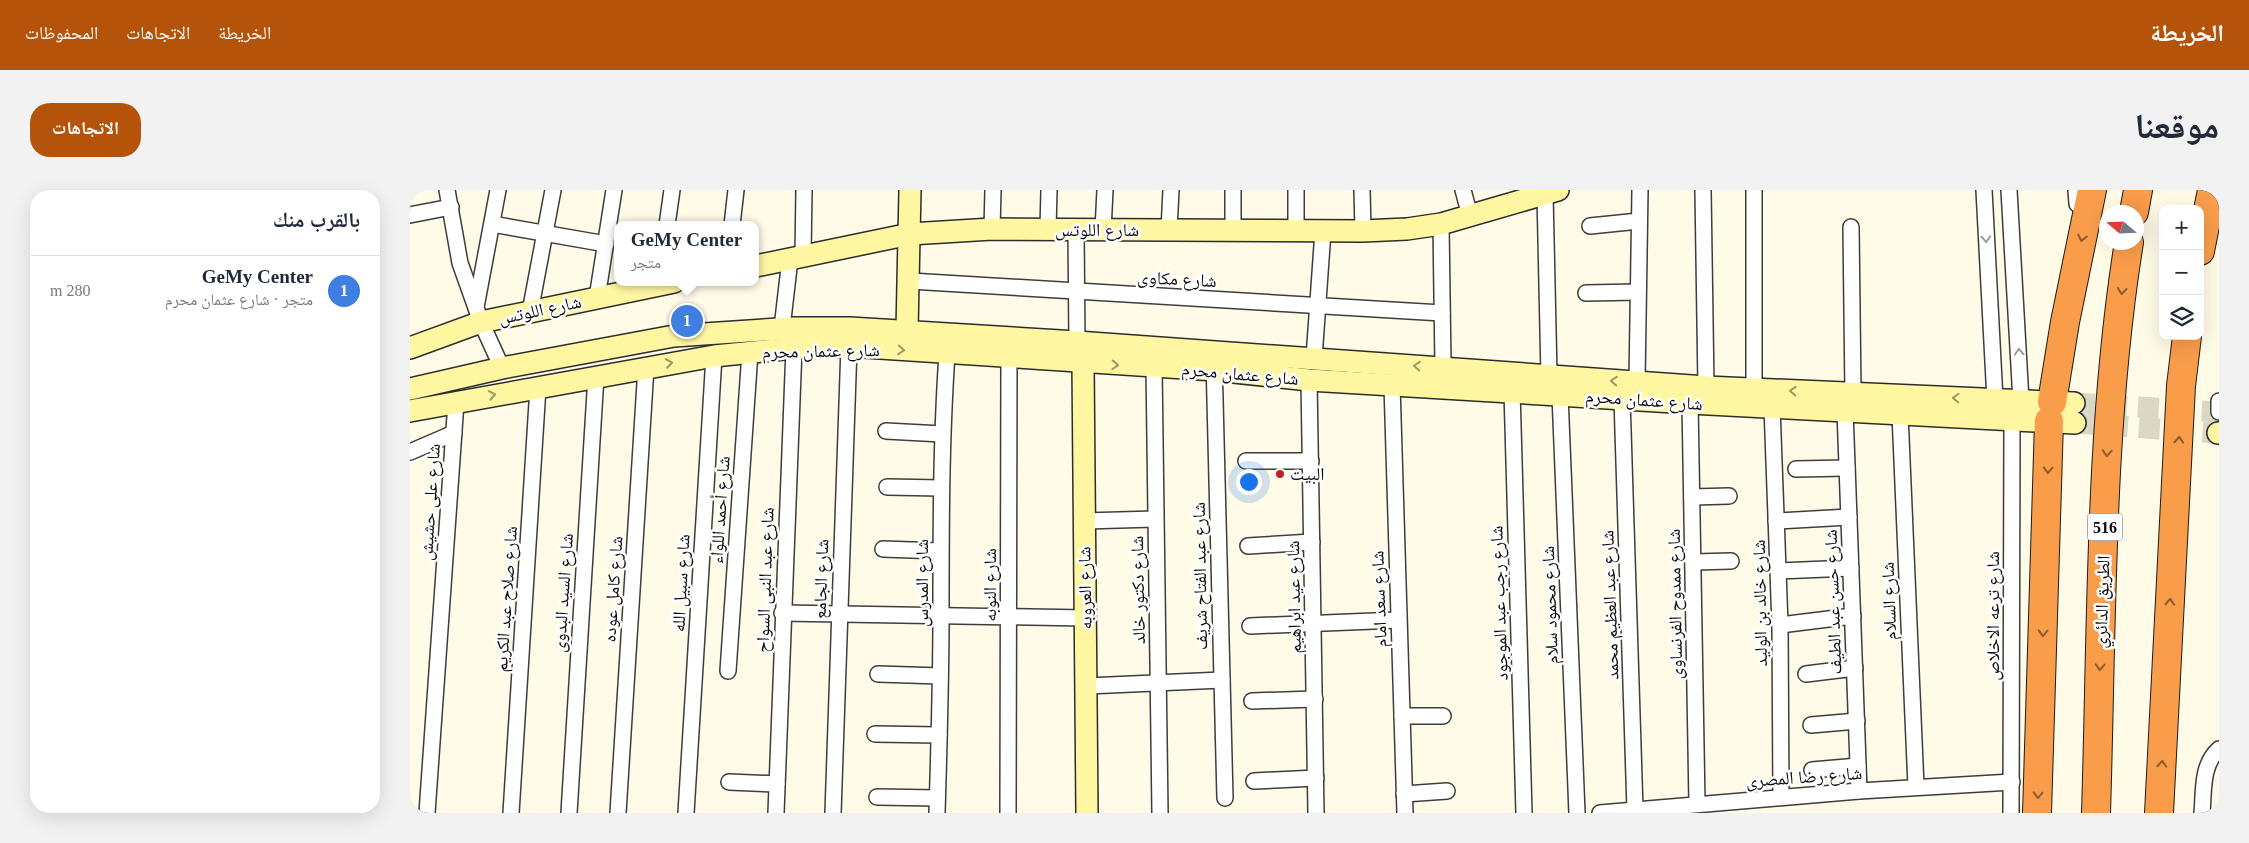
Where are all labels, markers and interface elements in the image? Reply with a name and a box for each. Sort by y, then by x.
text: الخريطة [2150,20,2224,46]
text: المحفوظات [25,23,98,43]
text: الاتجاهات [126,23,190,43]
text: الخريطة [218,23,271,43]
button: الاتجاهات [30,103,141,157]
text: موقعنا [2134,107,2219,146]
north arrow [2099,205,2144,250]
map controls [2159,205,2204,340]
button: + [2159,205,2204,250]
text: بالقرب منك [273,208,360,232]
street label: شارع اللوتس [1055,220,1139,241]
popup [614,221,759,286]
text: GeMy Center [631,229,742,250]
one-way arrow [2077,233,2087,242]
one-way arrow [1981,235,1992,243]
button: − [2159,250,2204,295]
text: متجر [631,254,661,271]
text: GeMy Center [202,266,313,287]
street label: شارع مكاوى [1137,267,1217,292]
text: 280 m [50,282,90,299]
text: 1 [340,282,348,299]
one-way arrow [2117,287,2128,295]
text: متجر · شارع عثمان محرم [165,291,313,308]
street label: شارع اللوتس [497,291,583,330]
button: layers [2159,295,2204,340]
pin: 1 [671,302,703,340]
street label: شارع عثمان محرم [762,340,880,364]
one-way arrow [897,344,905,355]
one-way arrow [2013,348,2024,356]
one-way arrow [666,358,674,369]
one-way arrow [1112,359,1120,370]
street label: شارع عثمان محرم [1180,359,1299,391]
one-way arrow [1412,360,1420,371]
one-way arrow [1609,375,1617,386]
street label: شارع عثمان محرم [1585,386,1703,416]
one-way arrow [1789,386,1797,397]
one-way arrow [488,391,497,401]
one-way arrow [1951,393,1959,404]
one-way arrow [2173,435,2184,443]
street label: شارع على حشيش [416,443,445,561]
one-way arrow [2102,449,2113,457]
street label: شارع أحمد اللواء [706,455,735,565]
place label: البيت [1290,464,1325,485]
one-way arrow [2042,466,2053,474]
marker: البيت [1274,468,1286,480]
your location [1236,469,1262,495]
street label: شارع عبد الفتاح شريف [1189,502,1213,650]
street label: شارع عبد النبى السواح [752,507,780,653]
road number: 516 [2088,514,2122,541]
street label: شارع صلاح عبد الكريم [491,525,523,673]
street label: شارع رجب عبد الموجود [1486,525,1513,681]
street label: شارع ممدوح الفرنساوى [1664,529,1688,679]
street label: شارع حسن عبد الطيف [1820,529,1847,675]
street label: شارع عبد العظيم محمد [1597,530,1625,680]
street label: شارع السيد البدوى [549,533,578,653]
street label: شارع سبيل الله [668,533,695,633]
street label: شارع كامل عوده [599,535,628,643]
street label: شارع دكتور خالد [1127,536,1150,644]
street label: شارع الجامع [810,539,834,619]
street label: شارع المدرس [912,539,933,627]
street label: شارع خالد بن الوليد [1749,539,1772,667]
street label: شارع عيد ابراهيم [1283,540,1307,654]
street label: شارع محمود سلام [1538,545,1564,664]
street label: شارع العروبه [1074,546,1097,630]
street label: شارع النوبه [980,548,1001,622]
street label: شارع سعد امام [1367,550,1393,648]
street label: شارع ترعه الاخلاص [1983,551,2004,681]
street label: الطريق الدائري [2090,555,2118,649]
street label: شارع السلام [1878,561,1902,641]
one-way arrow [2165,598,2176,606]
one-way arrow [2037,629,2048,637]
one-way arrow [2095,664,2106,672]
one-way arrow [2157,760,2167,768]
street label: شارع رضا المصرى [1745,763,1863,792]
one-way arrow [2032,791,2043,799]

